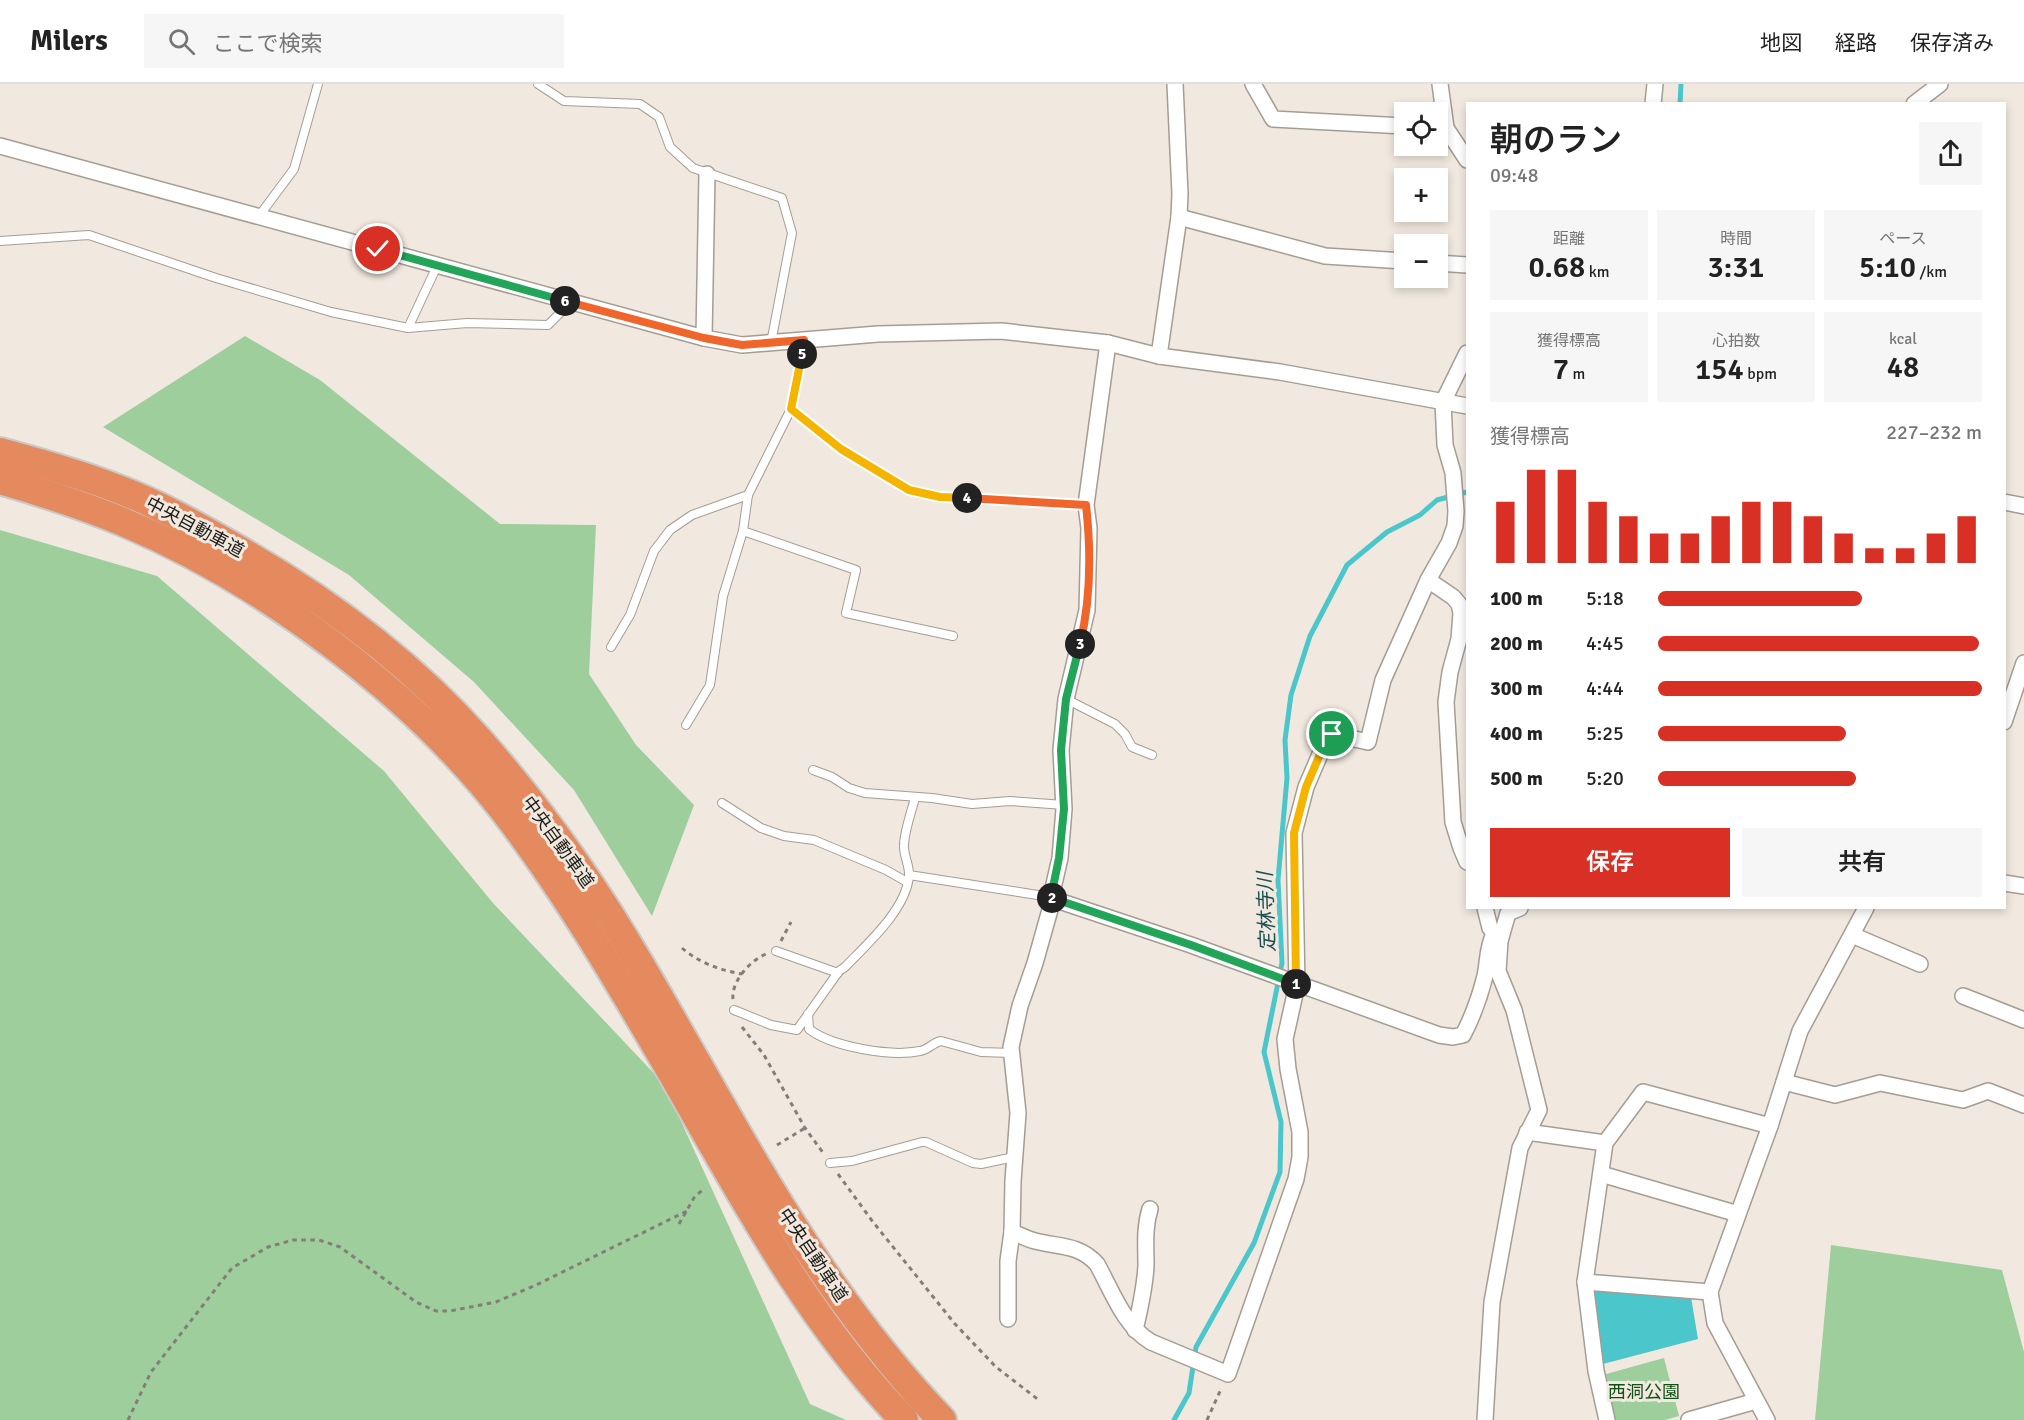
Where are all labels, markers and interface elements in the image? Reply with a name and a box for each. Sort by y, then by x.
search box [144,14,564,68]
text: Milers [30,24,108,58]
icon: search [165,25,198,58]
text: ここで検索 [213,30,323,57]
text: 地図 [1760,30,1802,56]
text: 経路 [1835,30,1877,56]
text: 保存済み [1910,30,1994,56]
map controls [1394,102,1448,288]
button: locate [1394,102,1448,156]
text: 朝のラン [1490,120,1622,161]
button: share [1919,122,1982,185]
text: 09:48 [1490,163,1539,188]
button: + [1394,168,1448,222]
pin [352,223,403,274]
text: 距離 [1553,229,1585,249]
text: 時間 [1720,229,1752,249]
text: ペース [1879,229,1927,249]
icon: check [361,232,394,265]
button: − [1394,234,1448,288]
text: 0.68 [1528,249,1585,286]
text: 3:31 [1707,249,1765,286]
text: 5:10 [1859,249,1916,286]
text: km [1585,262,1610,282]
text: /km [1916,262,1947,282]
pin: 6 [550,286,580,316]
text: 6 [561,291,569,311]
text: kcal [1889,329,1917,349]
text: 獲得標高 [1537,331,1601,351]
text: 心拍数 [1712,331,1760,351]
pin: 5 [787,339,817,369]
text: 5 [798,344,806,364]
text: 48 [1887,349,1919,386]
text: 7 [1553,351,1569,388]
text: 154 [1695,351,1744,388]
text: m [1569,364,1585,384]
text: bpm [1744,364,1777,384]
text: 227–232 m [1886,420,1982,445]
text: 獲得標高 [1490,424,1570,449]
pin: 4 [952,483,982,513]
text: 4 [963,488,971,508]
street label: 中央自動車道 [142,492,248,562]
text: 100 m [1490,586,1543,611]
text: 5:18 [1586,586,1624,611]
pin: 3 [1065,629,1095,659]
text: 200 m [1490,631,1543,656]
text: 4:45 [1586,631,1624,656]
text: 3 [1076,634,1084,654]
text: 300 m [1490,676,1543,701]
text: 4:44 [1586,676,1624,701]
pin [1306,708,1357,759]
icon: arrive [1315,717,1348,750]
text: 400 m [1490,721,1543,746]
text: 5:25 [1586,721,1624,746]
text: 500 m [1490,766,1543,791]
text: 5:20 [1586,766,1624,791]
street label: 中央自動車道 [517,792,599,892]
button: 保存 [1490,828,1730,897]
button: 共有 [1742,828,1982,897]
water label: 定林寺川 [1253,870,1280,952]
pin: 2 [1037,883,1067,913]
text: 2 [1048,888,1056,908]
pin: 1 [1281,969,1311,999]
text: 1 [1292,974,1300,994]
street label: 中央自動車道 [774,1204,852,1306]
park label: 西洞公園 [1608,1381,1680,1403]

